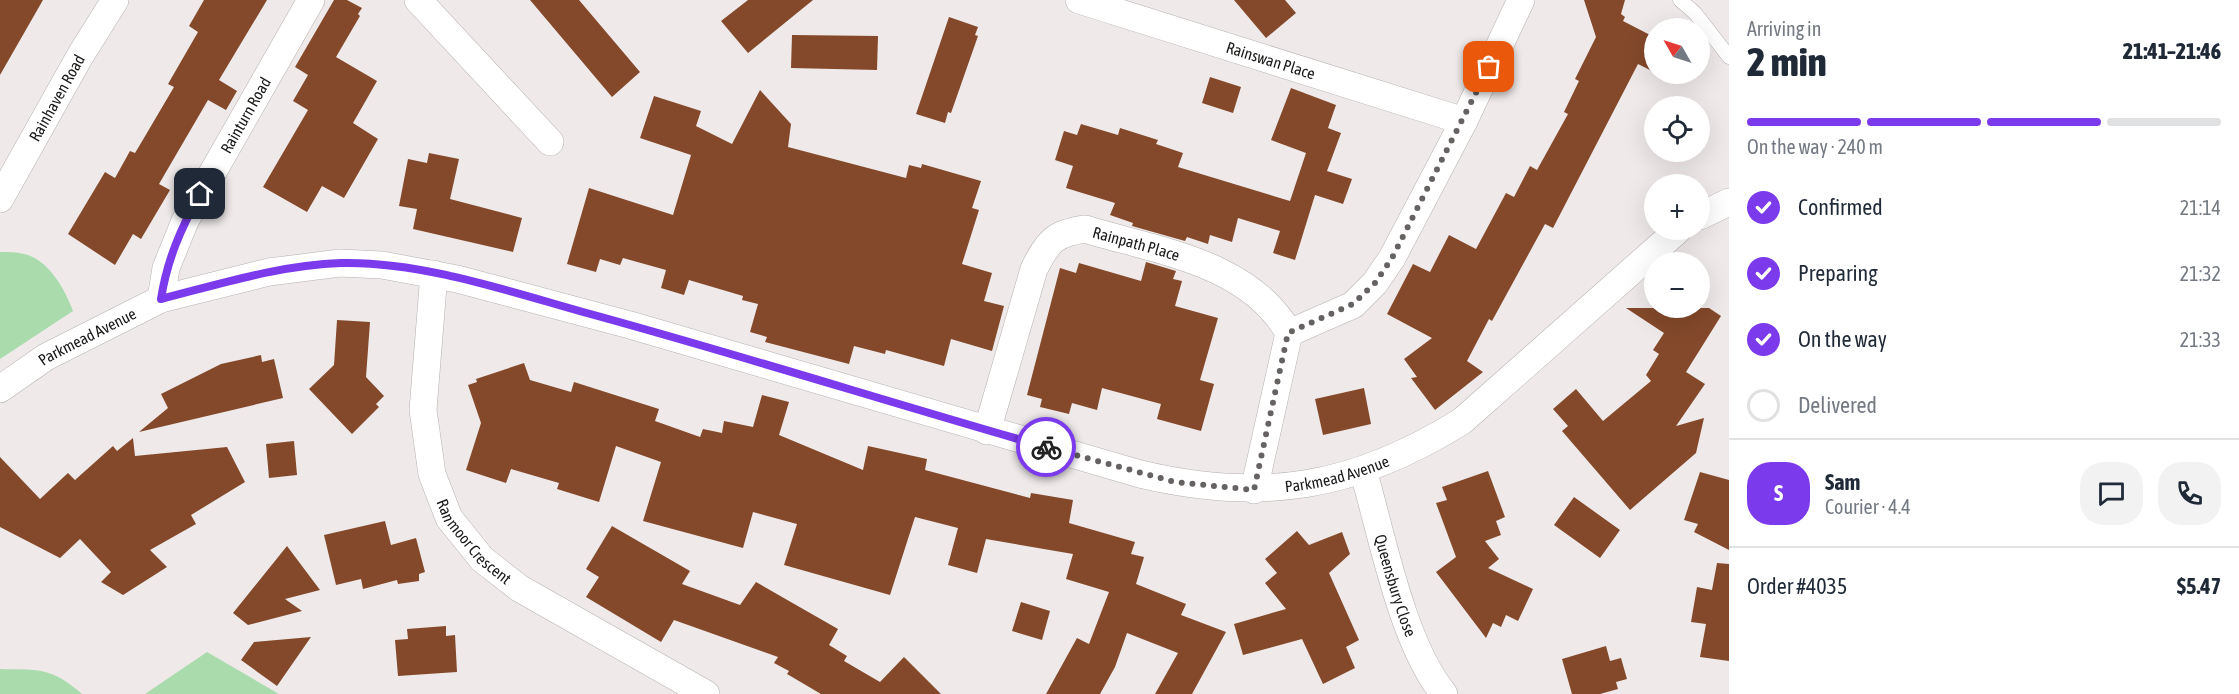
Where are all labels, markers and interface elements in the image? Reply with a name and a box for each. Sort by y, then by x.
text: Arriving in [1747,17,1821,40]
north arrow [1644,18,1710,84]
map controls [1644,18,1710,318]
street label: Rainswan Place [1224,38,1317,83]
text: 21:41–21:46 [2123,38,2221,64]
text: 2 min [1747,40,1827,84]
pin [1463,41,1514,92]
icon: bag [1472,50,1505,83]
street label: Rainhaven Road [25,51,88,144]
street label: Rainturn Road [217,74,274,156]
button: locate [1644,96,1710,162]
text: On the way · 240 m [1747,135,1883,158]
pin [174,168,225,219]
button: + [1644,174,1710,240]
icon: home [183,177,216,210]
icon: check [1747,191,1780,224]
text: Confirmed [1798,194,1883,220]
text: 21:14 [2180,196,2221,219]
street label: Rainpath Place [1091,223,1182,264]
button: − [1644,252,1710,318]
icon: check [1747,257,1780,290]
text: Preparing [1798,260,1878,286]
text: 21:32 [2180,262,2221,285]
street label: Parkmead Avenue [35,304,139,369]
icon: check [1747,323,1780,356]
text: On the way [1798,326,1887,352]
text: 21:33 [2180,328,2221,351]
text: Delivered [1798,392,1877,418]
courier [1016,417,1076,477]
icon: bike [1030,431,1063,464]
street label: Parkmead Avenue [1284,452,1392,495]
button: chat [2080,462,2143,525]
button: phone [2158,462,2221,525]
text: Sam [1825,469,1860,495]
text: S [1774,480,1783,506]
text: Courier · 4.4 [1825,495,1911,518]
street label: Ranmoor Crescent [433,496,515,588]
street label: Queensbury Close [1372,533,1420,639]
text: Order #4035 [1747,573,1847,599]
text: $5.47 [2177,573,2221,599]

